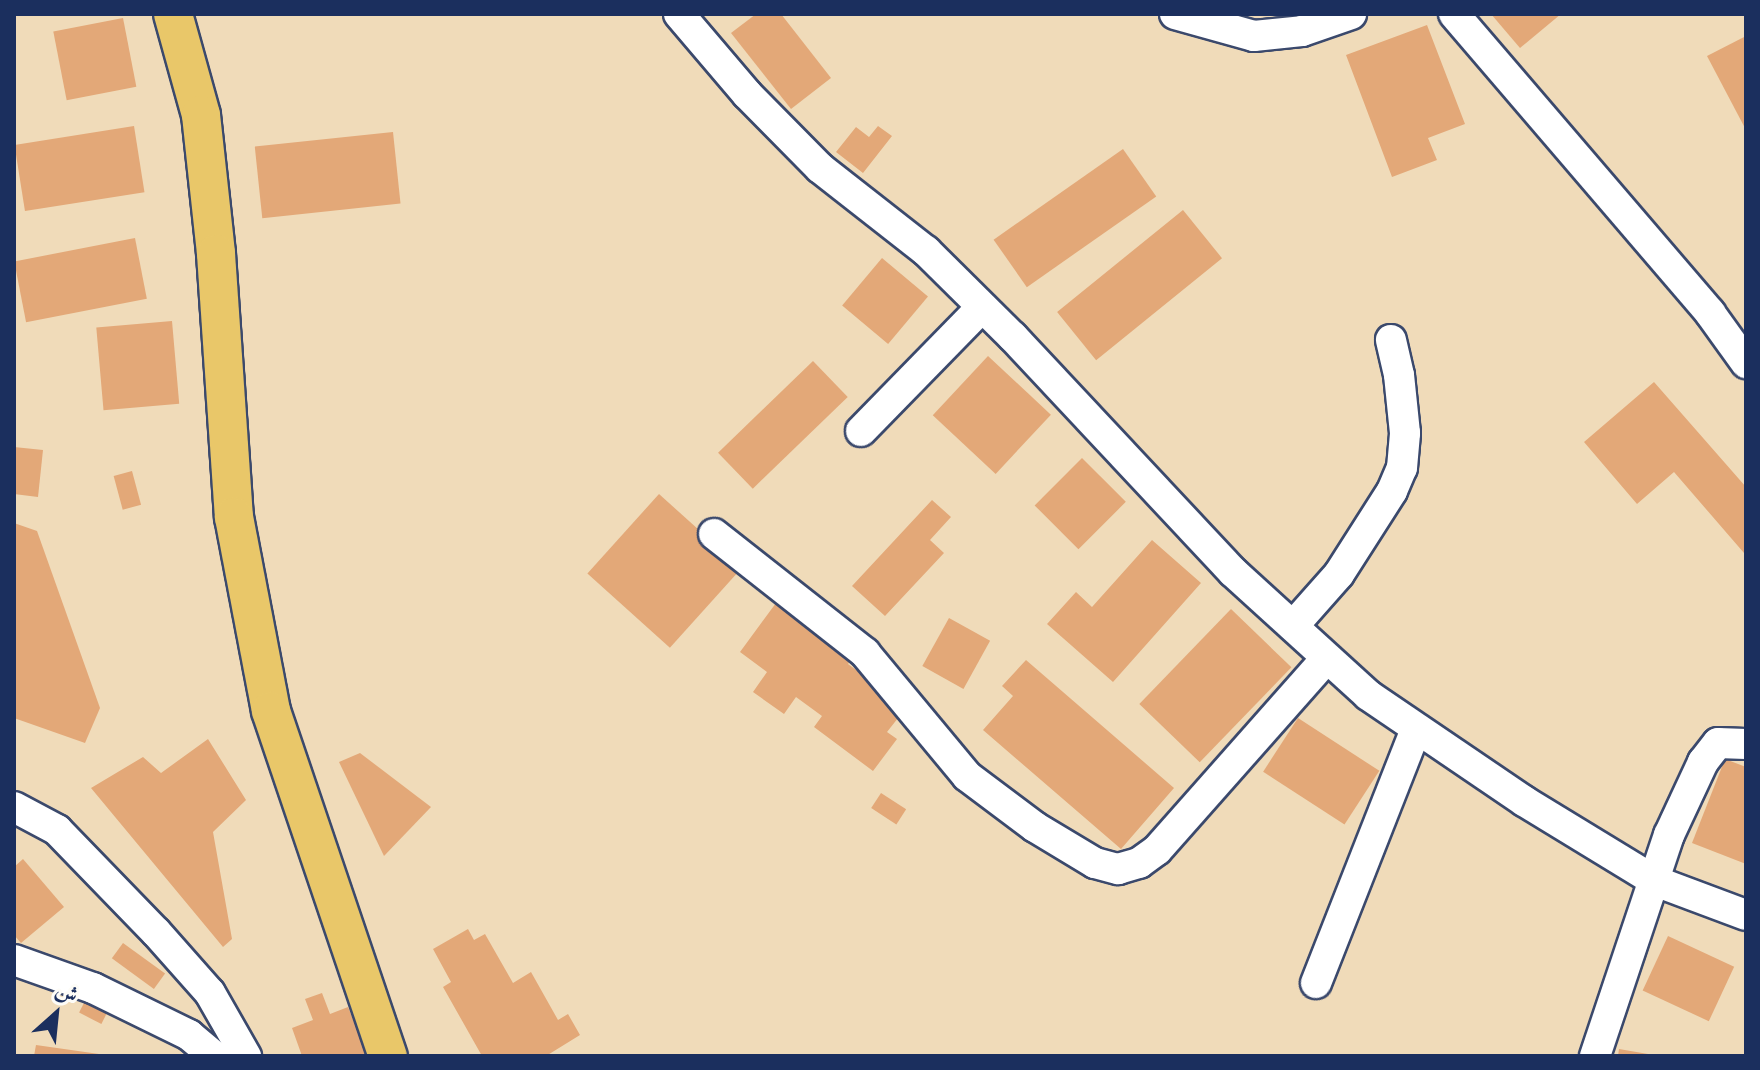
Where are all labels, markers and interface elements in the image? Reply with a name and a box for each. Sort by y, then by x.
north arrow [16,974,96,1054]
text: ش [50,974,83,1011]

